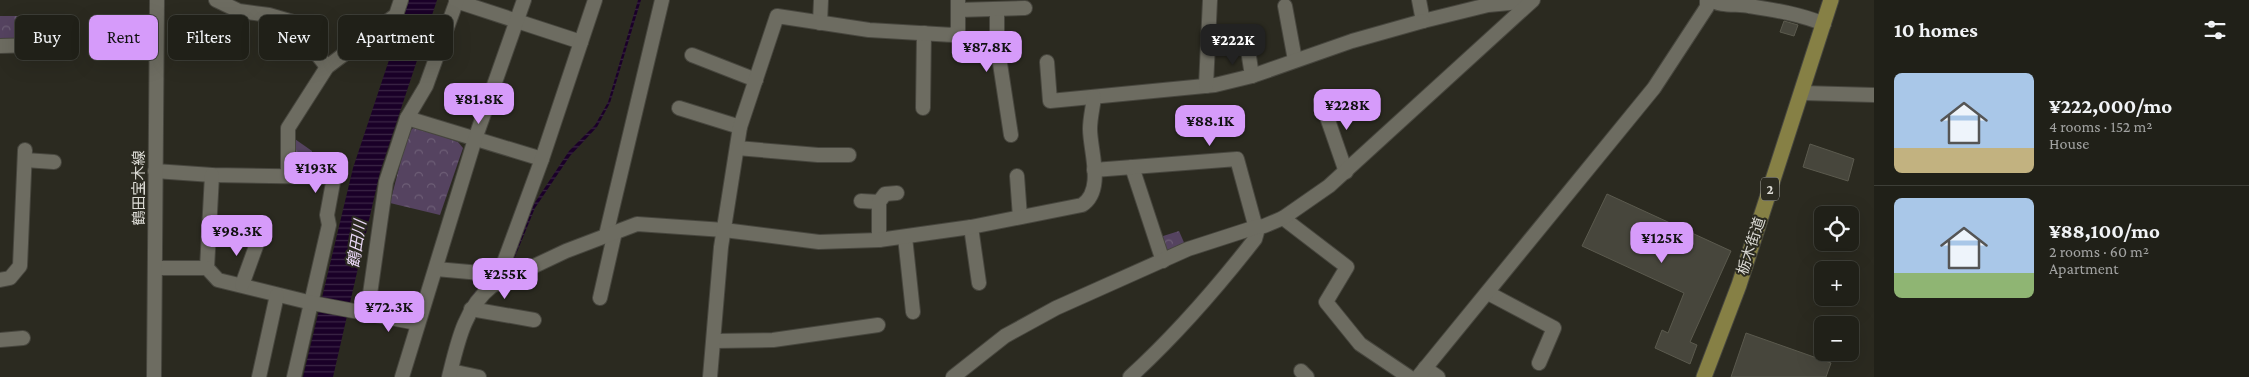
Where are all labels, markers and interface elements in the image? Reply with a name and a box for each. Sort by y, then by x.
chip: Buy [15,15,79,60]
chip: Rent [89,15,158,60]
chip: Filters [168,15,249,60]
chip: New [259,15,328,60]
chip: Apartment [338,15,453,60]
icon: filters [2201,16,2229,44]
text: 10 homes [1894,18,1978,42]
pin: ¥222K [1198,23,1268,66]
pin: ¥87.8K [946,30,1028,73]
text: ¥222K [1211,31,1255,48]
text: ¥87.8K [963,38,1011,55]
pin: ¥81.8K [438,82,520,125]
pin: ¥228K [1312,88,1382,131]
text: ¥81.8K [455,90,503,107]
icon: home [1934,93,1994,153]
text: ¥222,000/mo [2049,94,2172,118]
text: ¥228K [1325,96,1369,113]
pin: ¥88.1K [1169,104,1251,147]
text: ¥88.1K [1186,112,1234,129]
text: 4 rooms · 152 m² [2049,118,2153,135]
text: House [2049,135,2089,152]
street label: 鶴田宝木線 [131,150,147,226]
pin: ¥193K [281,152,351,194]
text: ¥193K [295,159,337,176]
road number: 2 [1761,178,1779,200]
map controls [1814,206,1859,361]
button: locate [1814,206,1859,251]
pin: ¥98.3K [196,214,278,257]
street label: 栃木街道 [1734,215,1768,277]
water label: 鶴田川 [344,217,369,269]
icon: home [1934,218,1994,278]
text: ¥88,100/mo [2049,219,2160,243]
text: ¥98.3K [212,222,262,239]
pin: ¥125K [1627,222,1697,264]
text: ¥125K [1641,229,1683,246]
text: 2 rooms · 60 m² [2049,243,2149,260]
pin: ¥255K [470,258,540,300]
text: Apartment [2049,260,2119,277]
button: + [1814,261,1859,306]
text: ¥255K [484,265,526,282]
pin: ¥72.3K [348,290,430,333]
text: ¥72.3K [365,298,413,315]
button: − [1814,316,1859,361]

